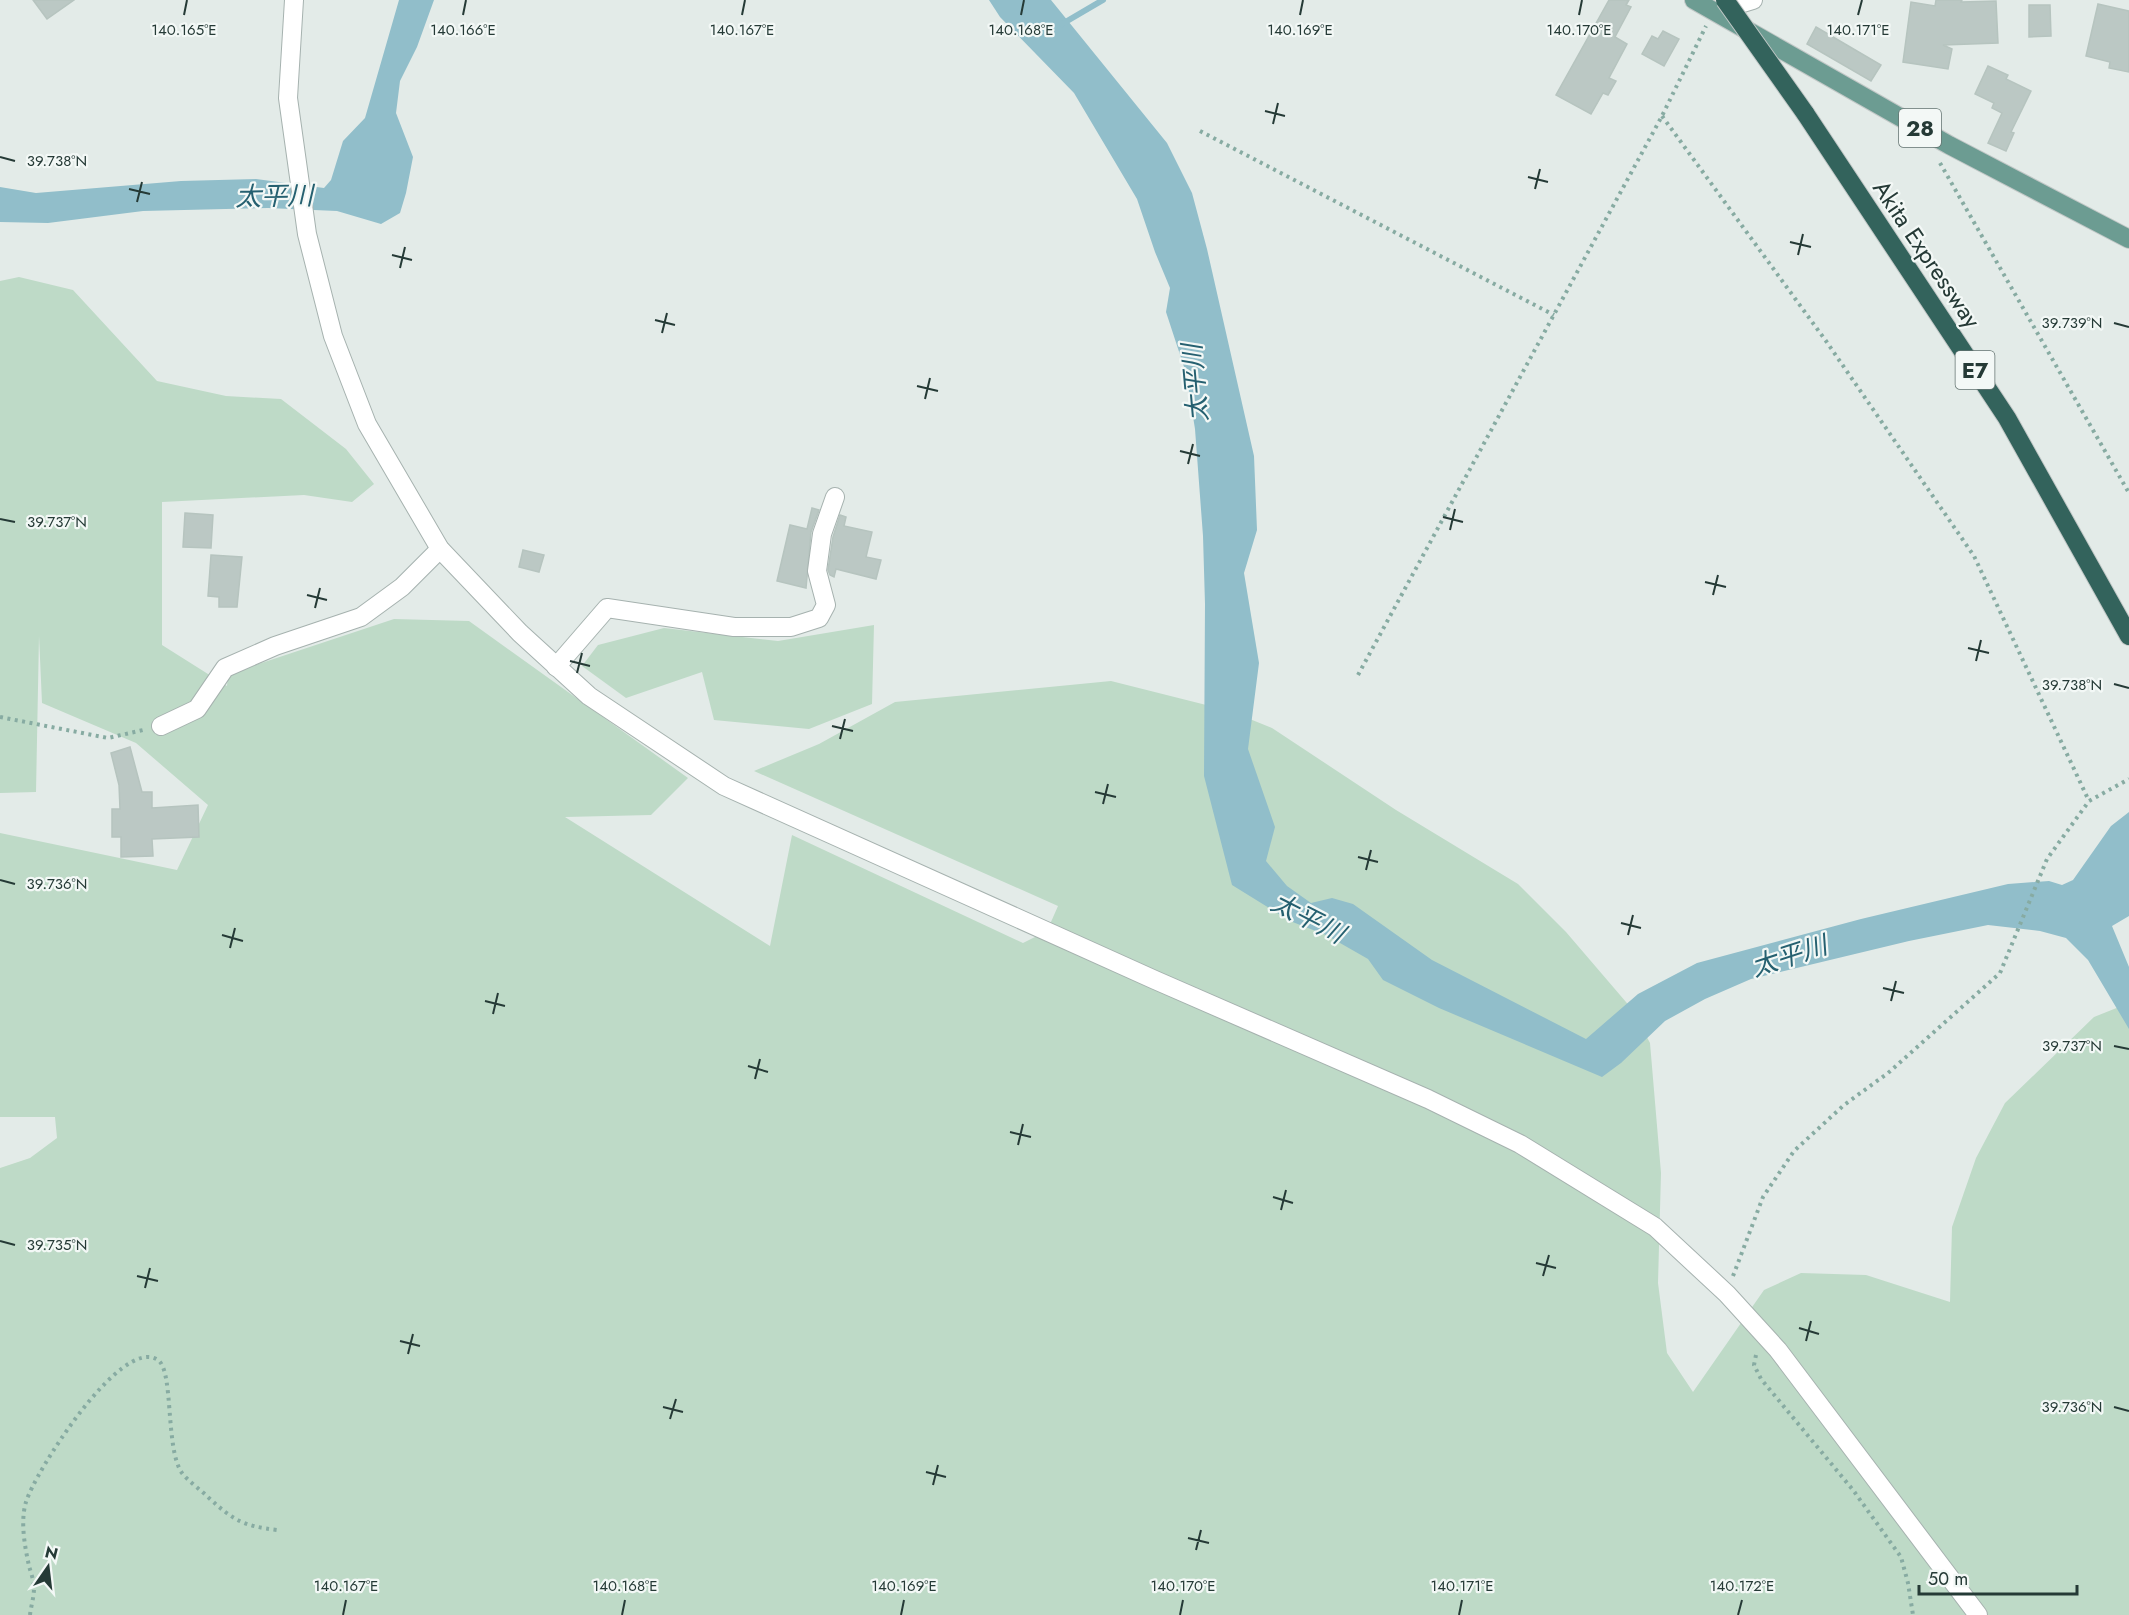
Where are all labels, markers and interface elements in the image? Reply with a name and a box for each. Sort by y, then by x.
text: 140.165°E [151,19,217,41]
text: 140.166°E [430,19,496,41]
text: 140.167°E [710,19,774,41]
text: 140.168°E [989,19,1054,41]
text: 140.169°E [1267,19,1333,41]
text: 140.170°E [1546,19,1612,41]
text: 140.171°E [1827,19,1889,41]
road number: 28 [1899,109,1941,147]
text: 39.738°N [27,150,87,172]
street label: Akita Expressway [1864,173,1990,335]
water label: 太平川 [235,176,316,216]
text: 39.739°N [2042,312,2102,334]
water label: 太平川 [1172,340,1217,424]
road number: E7 [1956,351,1994,389]
text: 39.737°N [27,511,87,533]
text: 39.738°N [2042,674,2102,696]
text: 39.736°N [27,873,87,895]
water label: 太平川 [1265,883,1354,954]
water label: 太平川 [1746,925,1835,986]
text: 39.737°N [2042,1035,2102,1057]
text: 39.735°N [27,1234,87,1256]
text: 39.736°N [2042,1396,2102,1418]
north arrow [18,1537,78,1597]
text: N [43,1540,60,1566]
scale bar [1919,1558,2076,1596]
text: 50 m [1928,1566,1968,1592]
text: 140.167°E [314,1575,378,1597]
text: 140.168°E [593,1575,658,1597]
text: 140.169°E [871,1575,937,1597]
text: 140.170°E [1150,1575,1216,1597]
text: 140.171°E [1431,1575,1493,1597]
text: 140.172°E [1710,1575,1774,1597]

